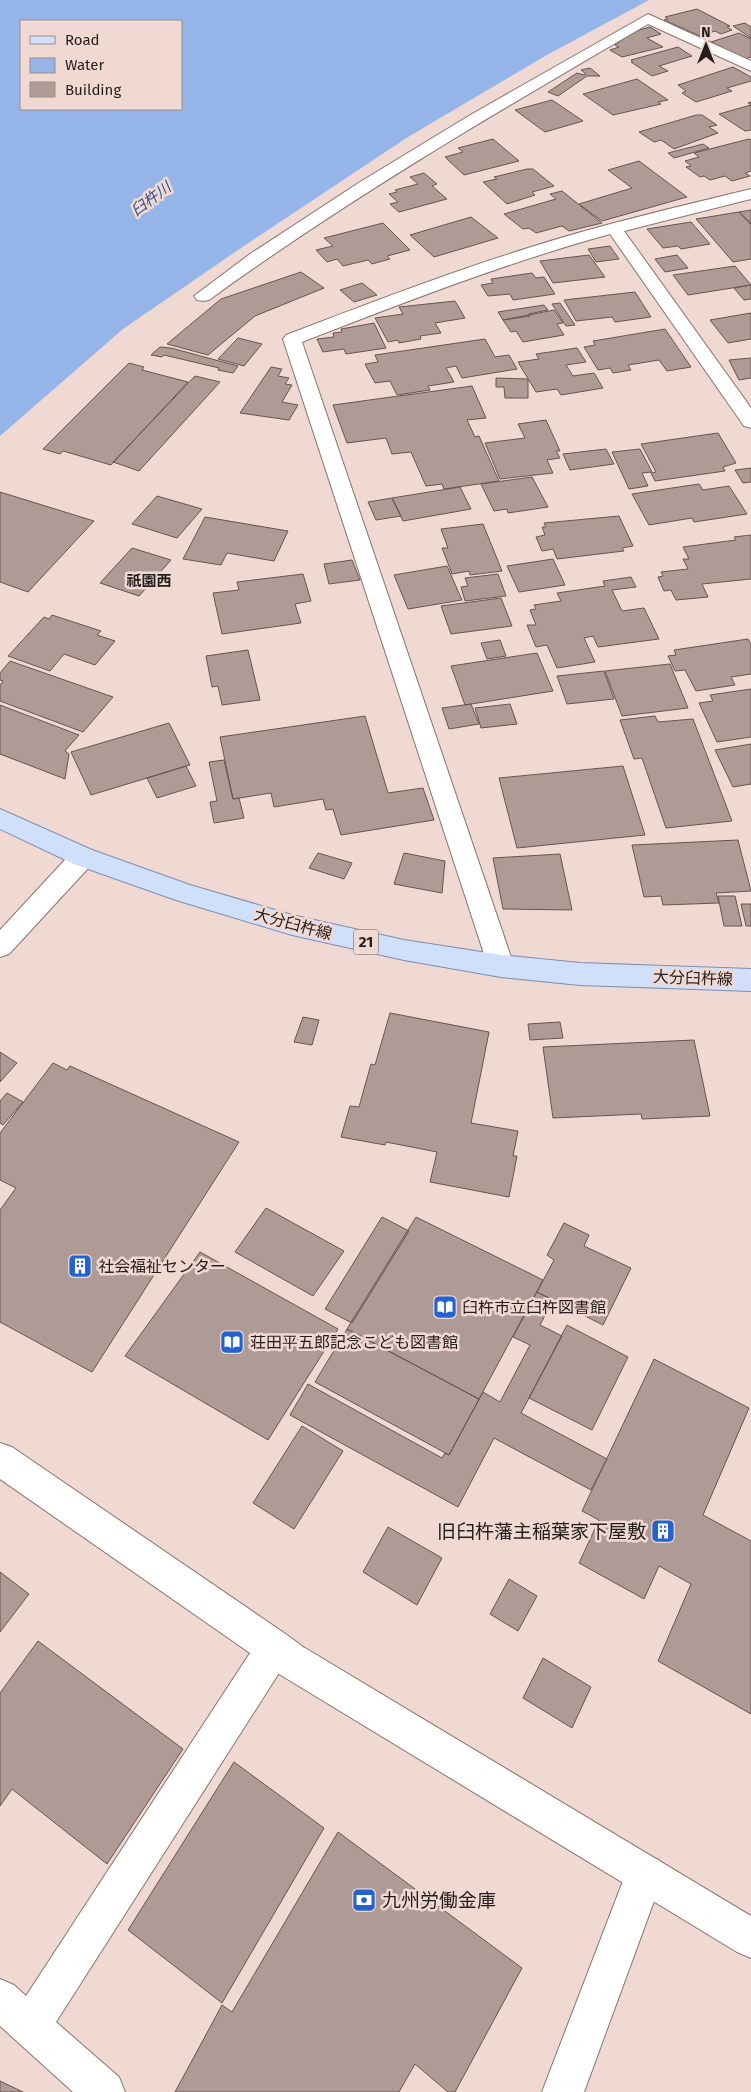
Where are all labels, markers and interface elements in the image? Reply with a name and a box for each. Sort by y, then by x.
legend [20,20,182,110]
north arrow [681,20,731,70]
text: N [701,24,711,41]
text: Road [65,31,100,49]
text: Water [65,56,104,74]
text: Building [65,81,121,99]
water label: 臼杵川 [128,177,176,220]
district label: 祇園西 [126,572,172,590]
street label: 大分臼杵線 [252,904,334,944]
road number: 21 [354,930,378,954]
street label: 大分臼杵線 [653,967,733,989]
building icon: 社会福祉センター [67,1253,93,1279]
place label: 社会福祉センター [98,1257,226,1276]
library icon: 臼杵市立臼杵図書館 [432,1294,458,1320]
place label: 臼杵市立臼杵図書館 [462,1298,606,1317]
library icon: 荘田平五郎記念こども図書館 [219,1329,245,1355]
place label: 荘田平五郎記念こども図書館 [250,1333,458,1352]
building icon: 旧臼杵藩主稲葉家下屋敷 [650,1518,676,1544]
place label: 旧臼杵藩主稲葉家下屋敷 [437,1520,646,1543]
bank icon: 九州労働金庫 [351,1887,377,1913]
place label: 九州労働金庫 [382,1889,496,1912]

